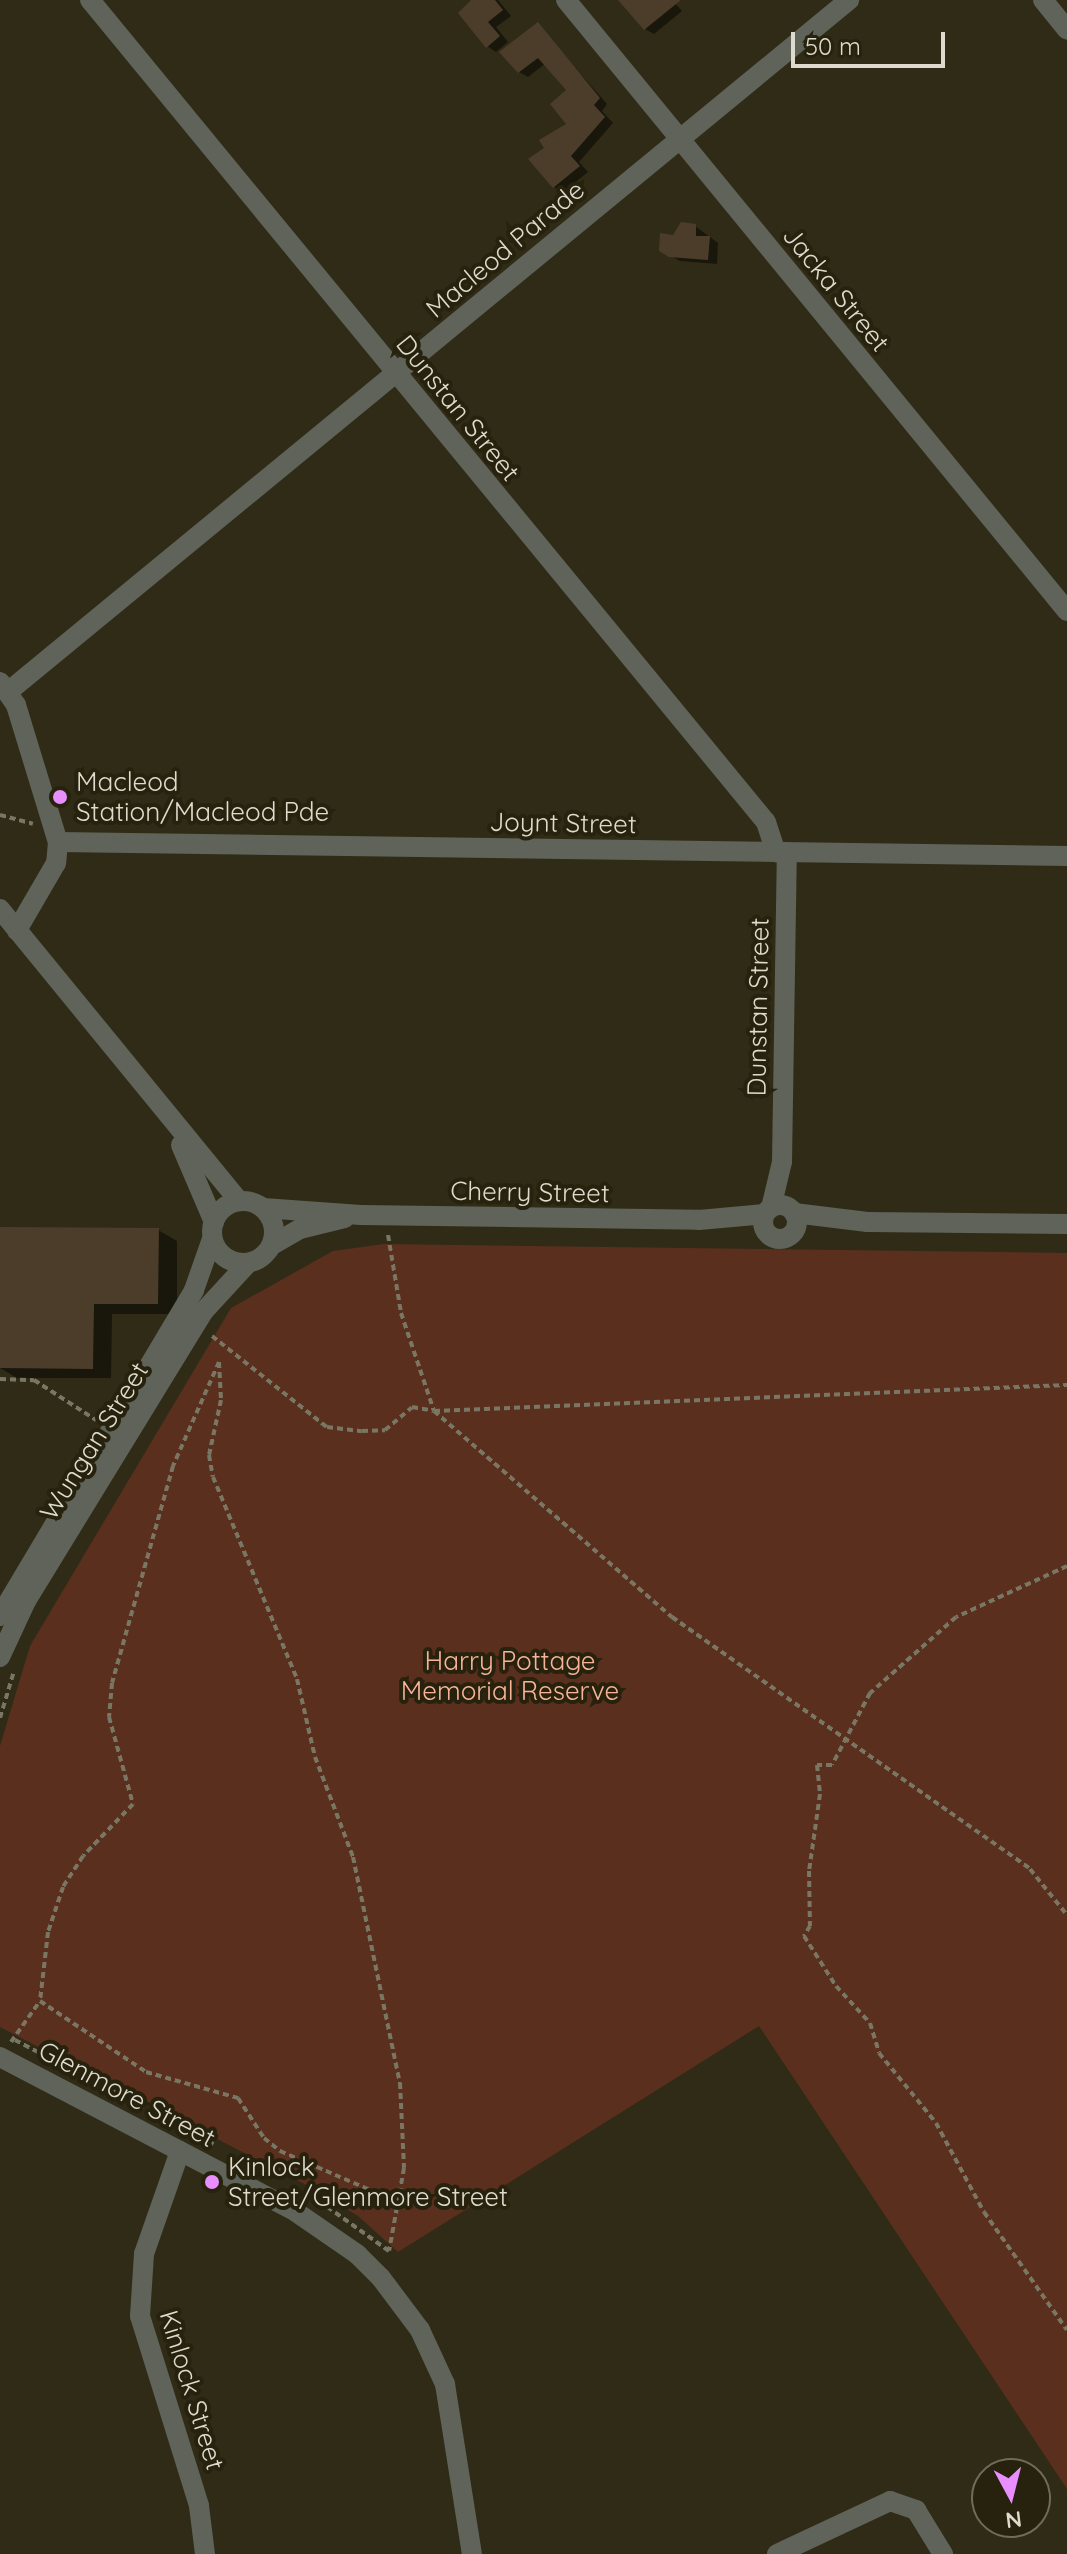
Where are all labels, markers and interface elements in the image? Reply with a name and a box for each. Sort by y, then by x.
scale bar [795,16,949,66]
text: 50 m [805,31,861,61]
street label: Macleod Parade [420,174,590,324]
street label: Jacka Street [776,220,896,358]
street label: Dunstan Street [390,329,526,487]
place label: Macleod Station/Macleod Pde [76,766,329,828]
marker: Macleod Station/Macleod Pde [51,788,69,806]
street label: Joynt Street [489,806,637,840]
street label: Dunstan Street [741,918,775,1096]
street label: Cherry Street [450,1175,610,1209]
street label: Wungan Street [33,1357,155,1525]
park label: Harry Pottage Memorial Reserve [401,1645,619,1706]
street label: Glenmore Street [33,2034,221,2154]
place label: Kinlock Street/Glenmore Street [228,2151,508,2212]
marker: Kinlock Street/Glenmore Street [203,2173,221,2191]
street label: Kinlock Street [153,2306,231,2474]
north arrow [971,2458,1051,2538]
text: N [1004,2505,1023,2535]

